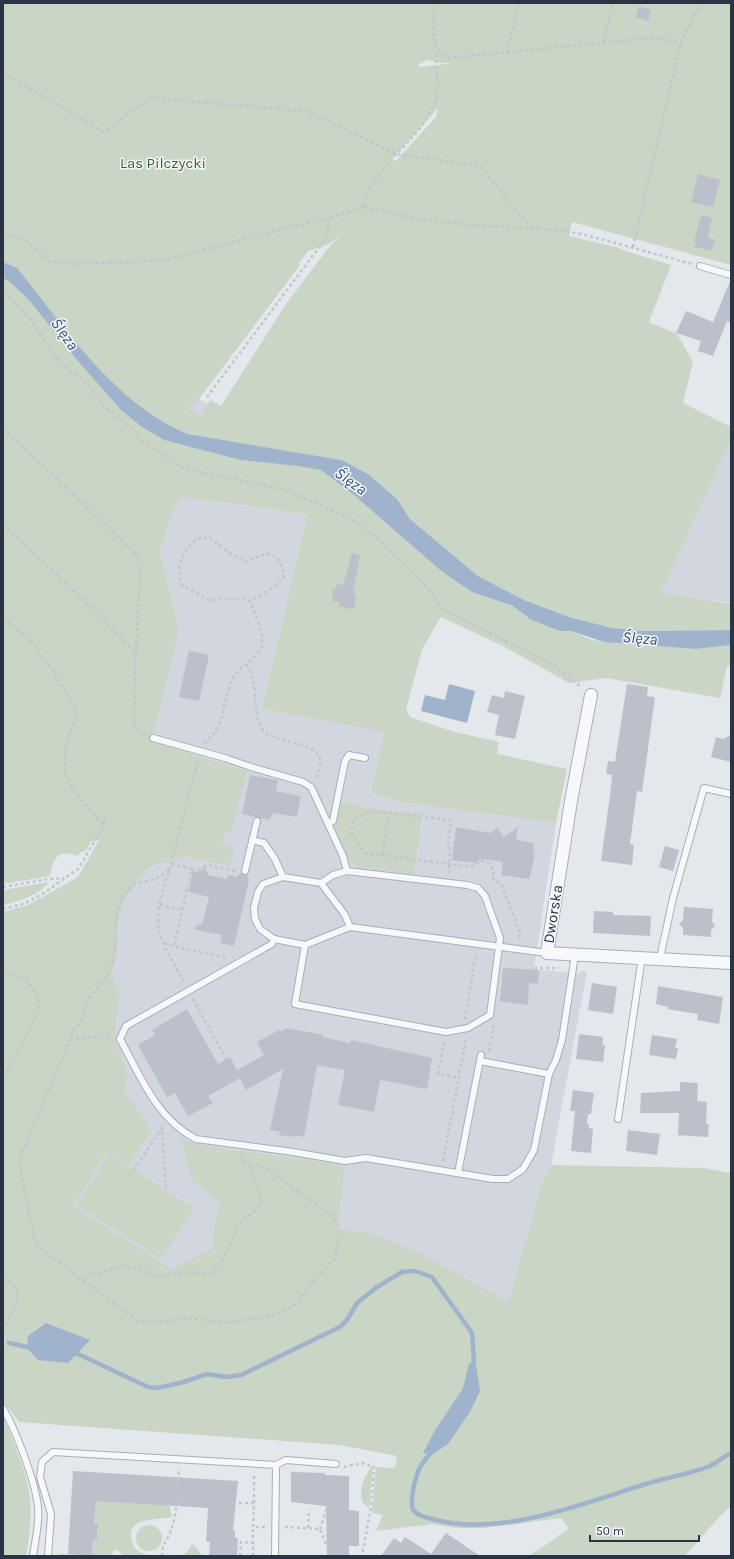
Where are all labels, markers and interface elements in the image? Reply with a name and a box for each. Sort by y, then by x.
park label: Las Pilczycki [120,154,206,172]
water label: Ślęza [47,314,83,354]
water label: Ślęza [331,463,371,499]
water label: Ślęza [622,627,658,649]
street label: Dworska [539,883,567,945]
scale bar [590,1517,699,1543]
text: 50 m [596,1524,624,1538]

